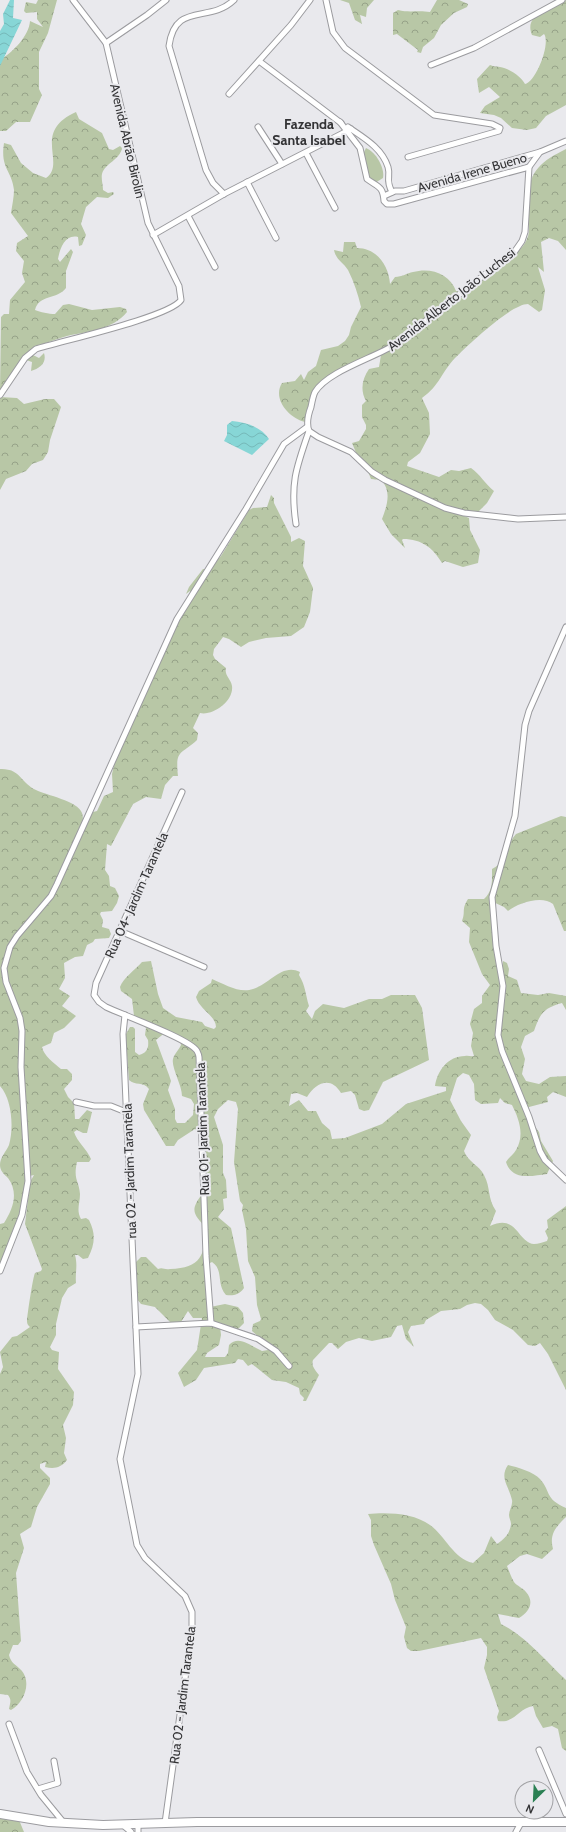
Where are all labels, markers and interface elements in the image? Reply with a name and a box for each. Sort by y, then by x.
street label: Avenida Abrão Birolin [107,82,149,200]
district label: Fazenda Santa Isabel [272,115,346,149]
street label: Avenida Irene Bueno [415,149,529,195]
street label: Avenida Alberto João Luchesi [384,244,518,354]
street label: Rua 04- Jardim Tarantela [101,829,171,961]
street label: Rua 01- Jardim Tarantela [192,1061,212,1196]
street label: rua 02 - Jardim Tarantela [119,1102,139,1239]
street label: Rua 02 - Jardim Tarantela [166,1624,198,1765]
north arrow [514,1780,554,1820]
text: N [524,1801,536,1817]

